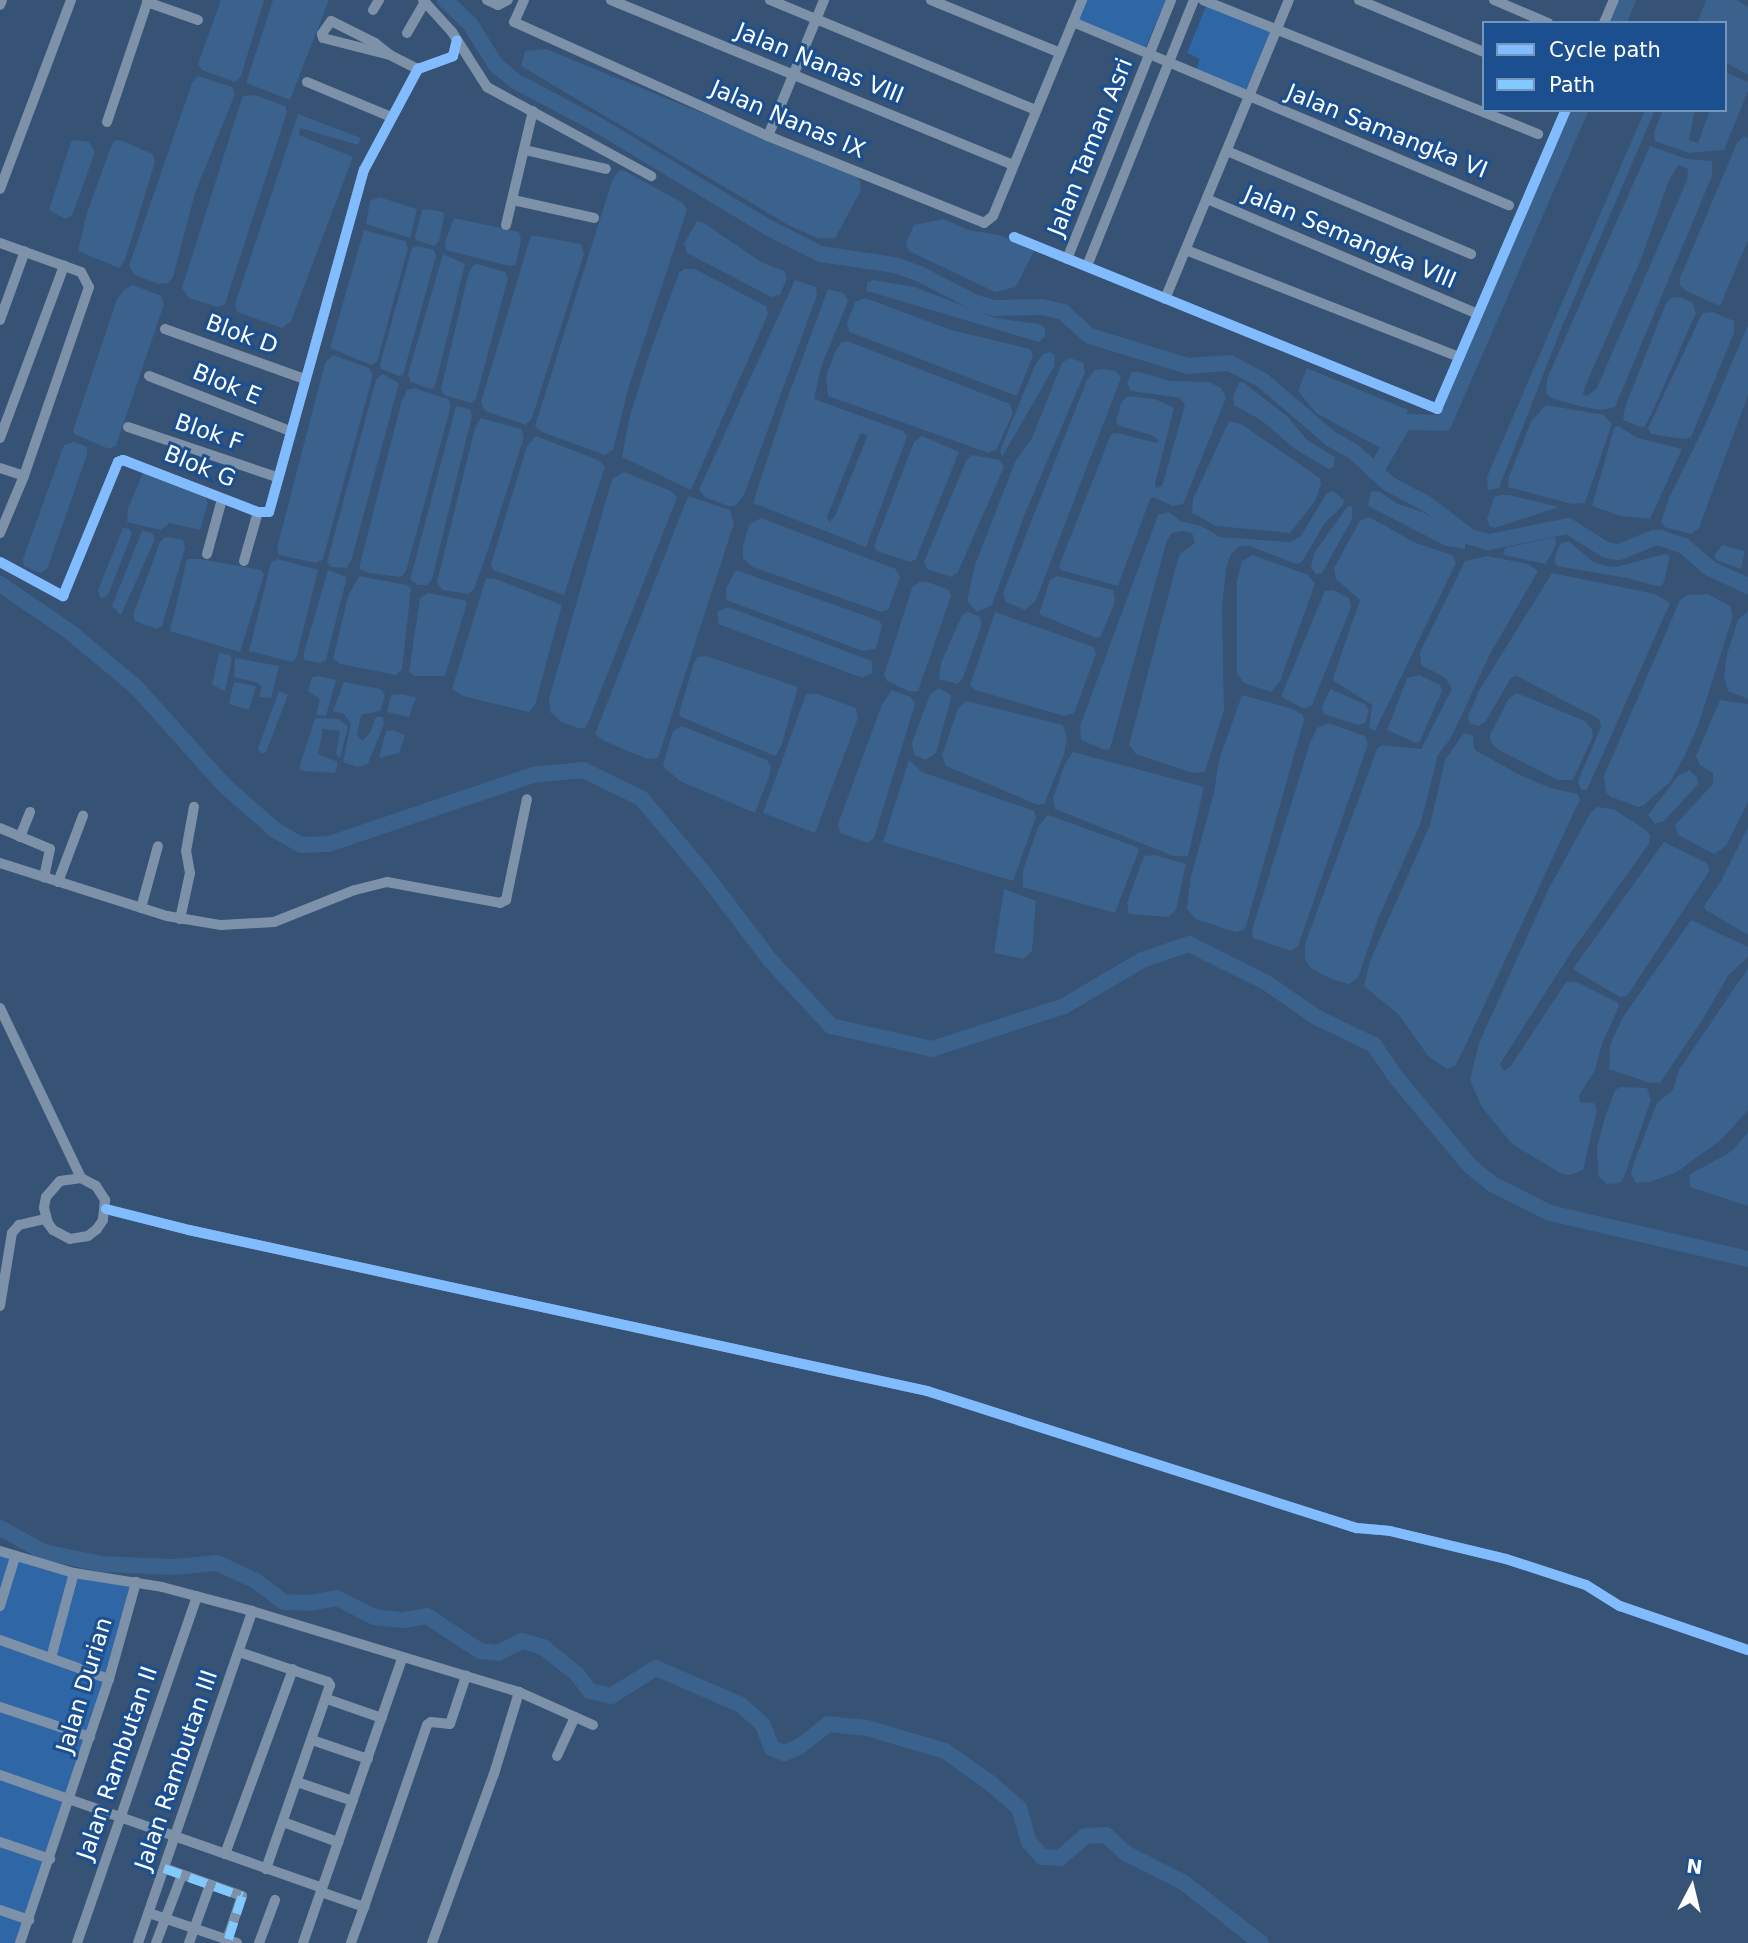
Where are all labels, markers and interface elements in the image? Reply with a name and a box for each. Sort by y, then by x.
street label: Jalan Nanas VIII [732,17,908,109]
legend [1482,21,1727,112]
text: Cycle path [1549,38,1661,62]
street label: Jalan Taman Asri [1042,54,1138,240]
text: Path [1549,73,1595,97]
street label: Jalan Nanas IX [707,74,869,164]
street label: Jalan Samangka VI [1282,78,1492,184]
street label: Jalan Semangka VIII [1240,180,1460,294]
street label: Blok D [202,308,282,360]
street label: Blok E [189,358,265,410]
street label: Blok F [171,408,247,456]
street label: Blok G [160,439,240,493]
street label: Jalan Durian [50,1614,118,1756]
street label: Jalan Rambutan II [71,1663,163,1863]
street label: Jalan Rambutan III [129,1666,223,1874]
north arrow [1657,1852,1727,1922]
text: N [1685,1854,1704,1878]

